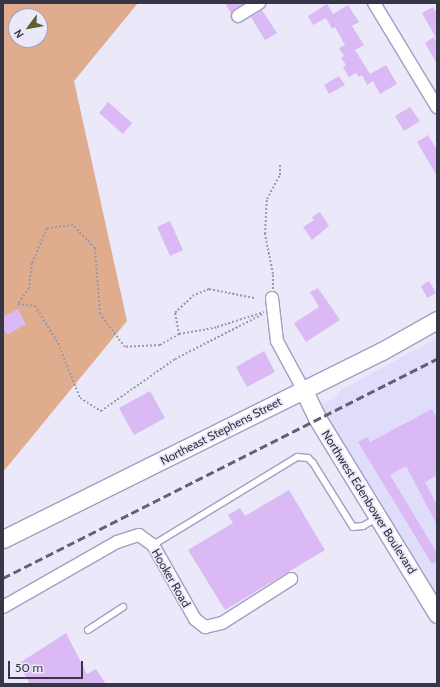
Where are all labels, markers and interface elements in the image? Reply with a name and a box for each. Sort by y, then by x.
north arrow [8,8,48,48]
text: N [11,27,27,41]
street label: Northeast Stephens Street [158,394,284,468]
street label: Northwest Edenbower Boulevard [319,427,419,577]
street label: Hooker Road [148,546,194,610]
scale bar [10,653,85,679]
text: 50 m [15,660,43,675]

